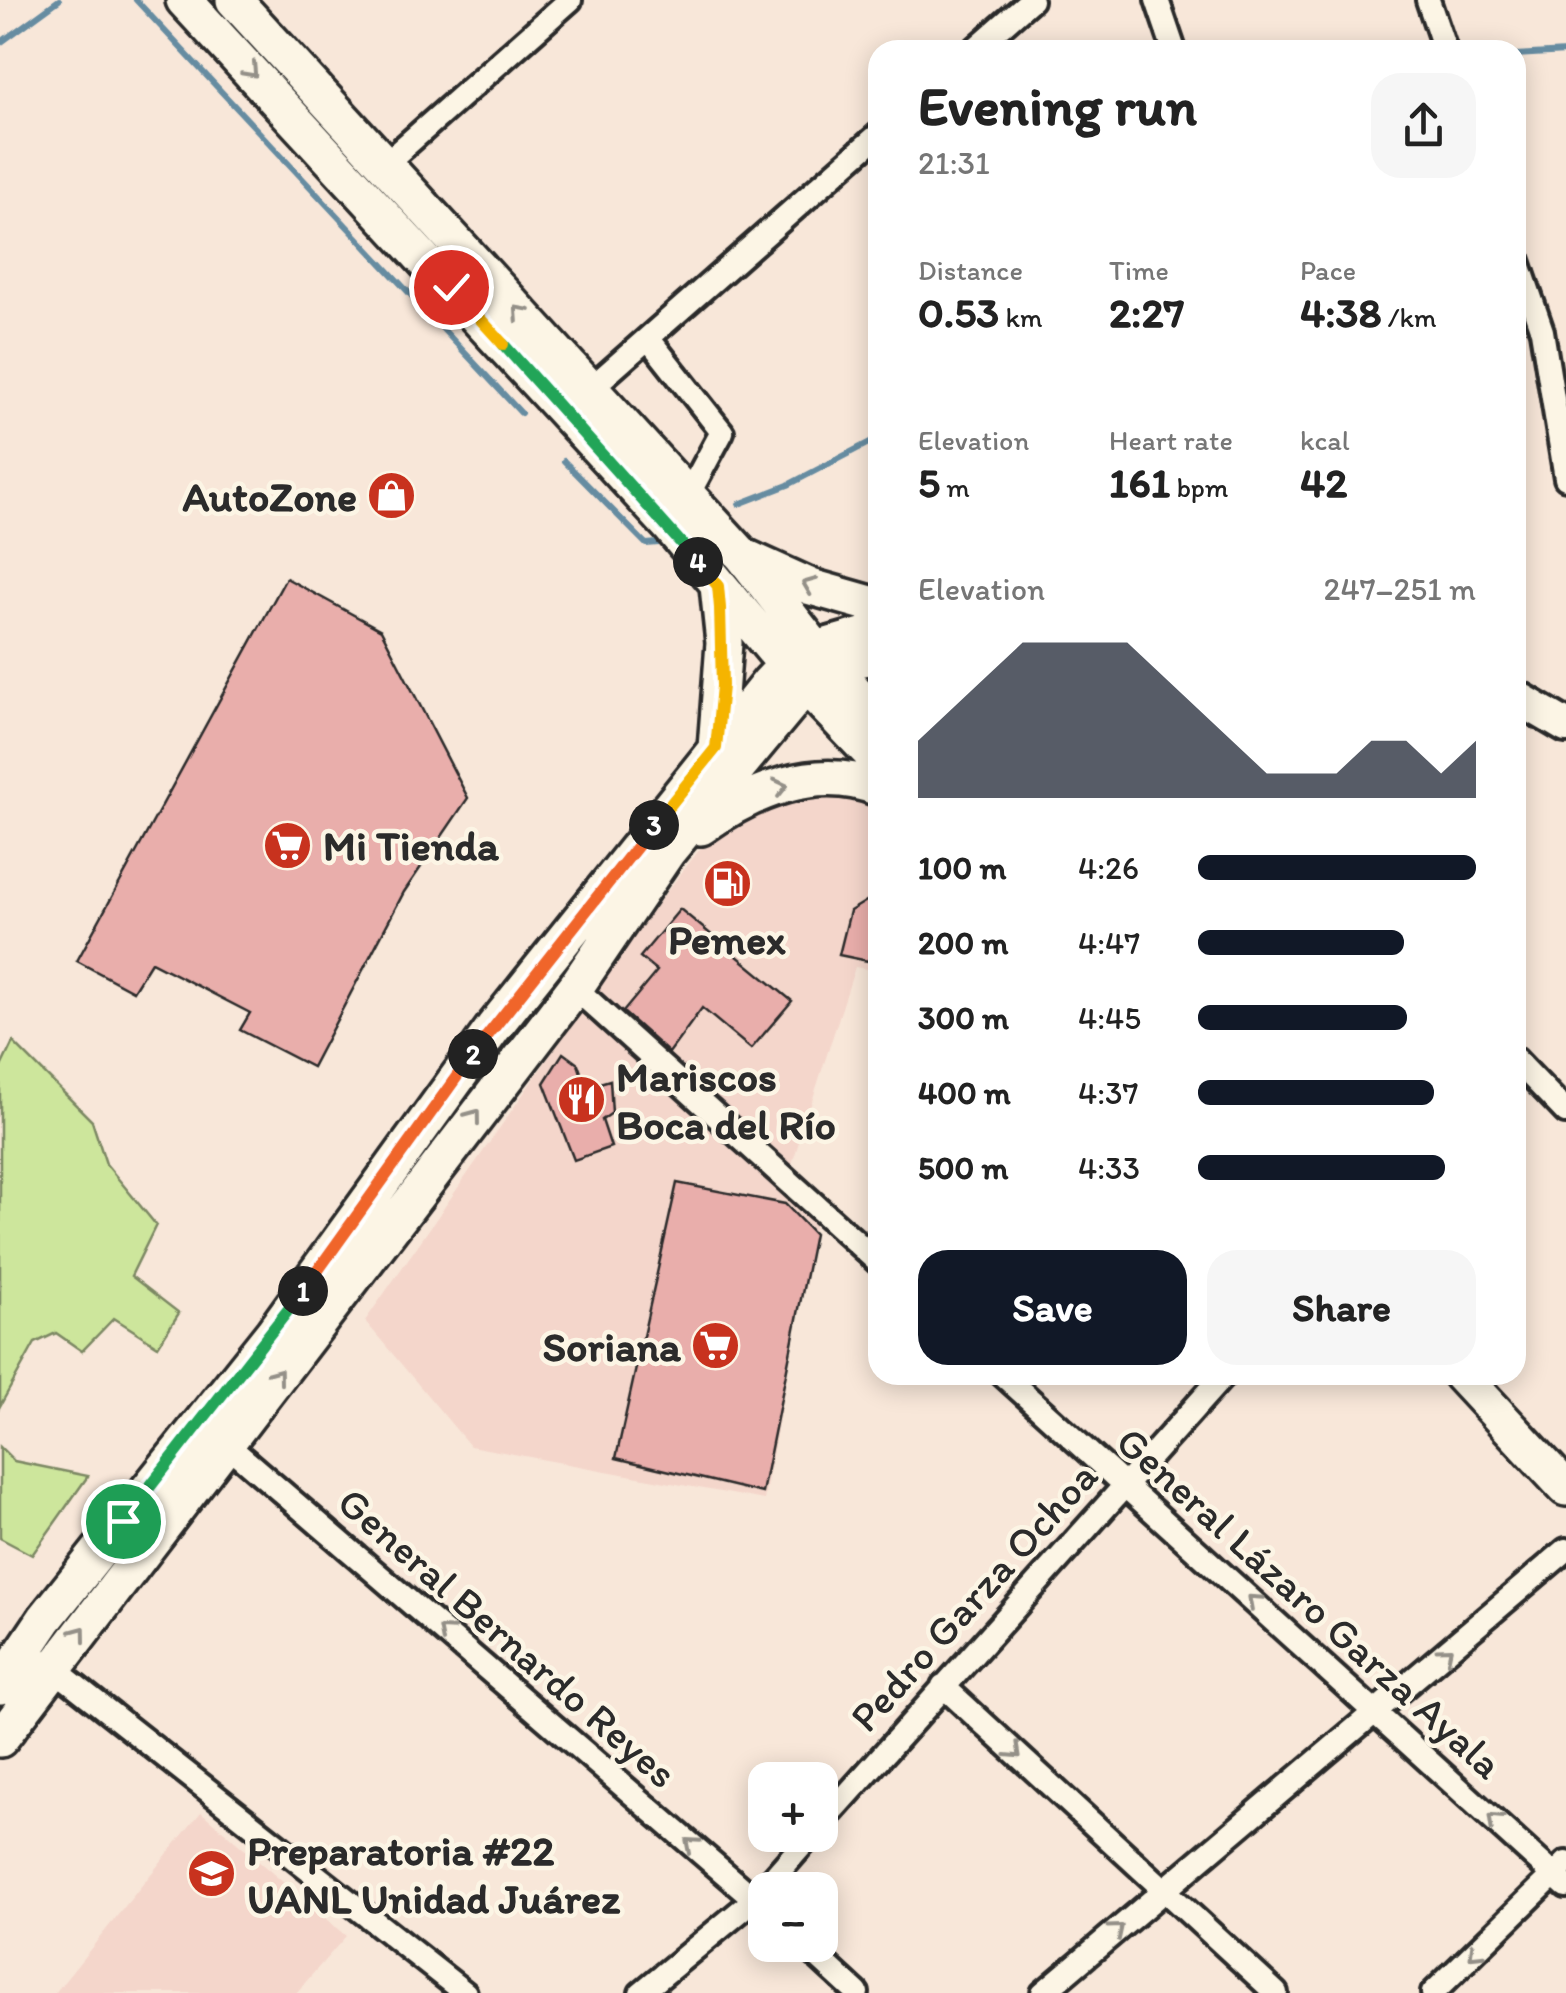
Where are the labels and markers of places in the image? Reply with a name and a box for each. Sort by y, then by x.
pin [409,245,494,330]
shop icon: AutoZone [366,470,418,522]
place label: AutoZone [182,471,357,522]
pin: 4 [673,537,723,587]
pin: 3 [629,800,679,850]
supermarket icon: Mi Tienda [262,819,314,871]
place label: Mi Tienda [323,820,499,871]
fuel station icon: Pemex [701,857,753,909]
place label: Pemex [668,914,786,965]
pin: 2 [448,1029,498,1079]
place label: Mariscos Boca del Río [616,1051,836,1150]
restaurant icon: Mariscos Boca del Río [555,1074,607,1126]
pin: 1 [278,1266,328,1316]
supermarket icon: Soriana [690,1320,742,1372]
place label: Soriana [542,1321,681,1372]
pin [81,1479,166,1564]
place label: Preparatoria #22 UANL Unidad Juárez [247,1825,621,1924]
school or university icon: Preparatoria #22 UANL Unidad Juárez [186,1848,238,1900]

